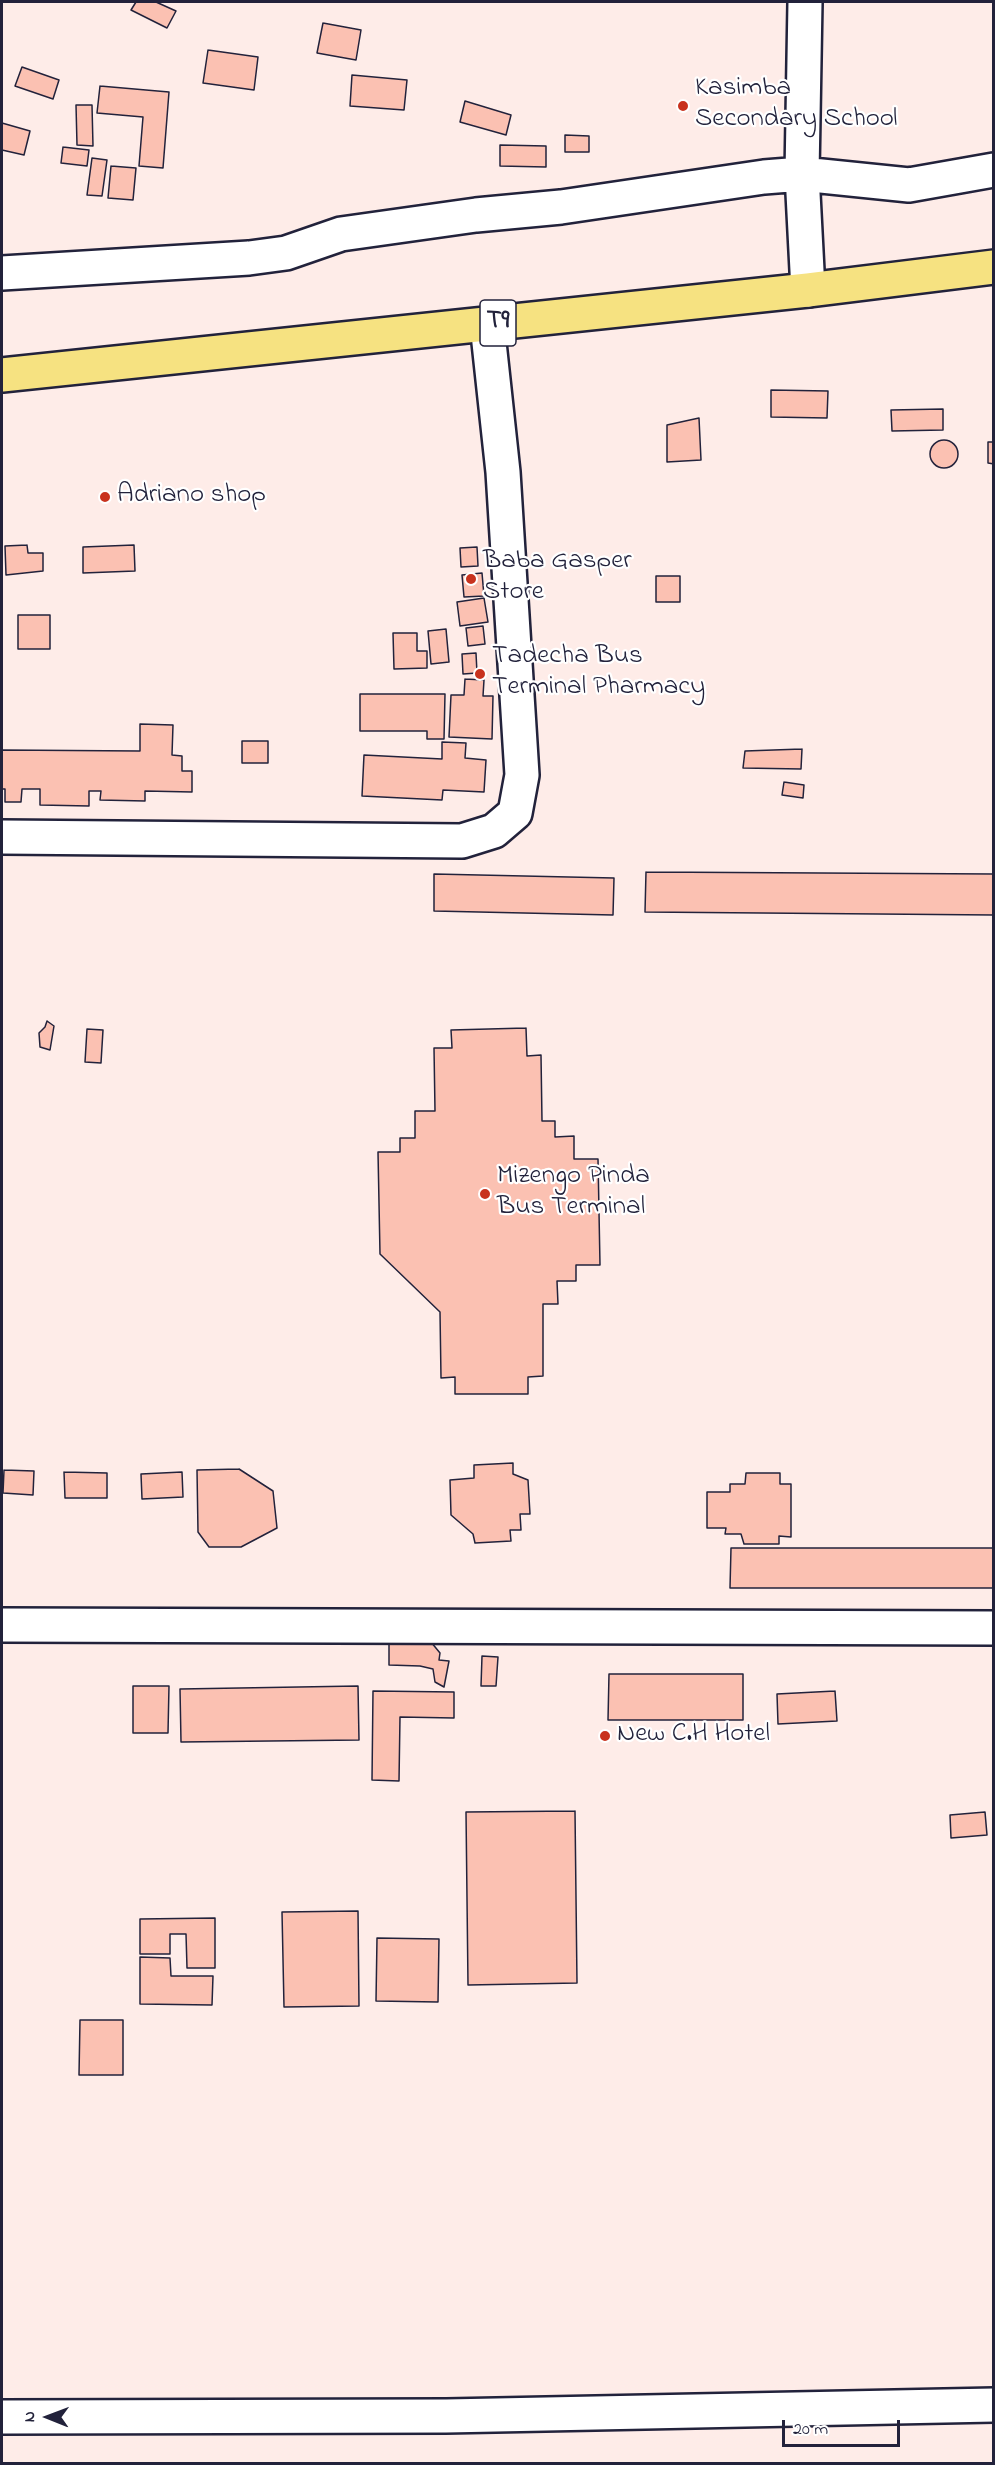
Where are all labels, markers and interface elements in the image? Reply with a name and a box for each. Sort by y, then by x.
place label: Kasimba Secondary School [695,74,898,137]
marker: Kasimba Secondary School [676,99,690,113]
road number: T9 [480,300,516,346]
place label: Adriano shop [117,481,266,513]
marker: Adriano shop [98,490,112,504]
place label: Baba Gasper Store [483,547,632,610]
marker: Baba Gasper Store [464,572,478,586]
place label: Tadecha Bus Terminal Pharmacy [492,642,705,705]
marker: Tadecha Bus Terminal Pharmacy [473,667,487,681]
place label: Mizengo Pinda Bus Terminal [497,1162,650,1225]
marker: Mizengo Pinda Bus Terminal [478,1187,492,1201]
place label: New C.H Hotel [617,1720,770,1752]
marker: New C.H Hotel [598,1729,612,1743]
north arrow [18,2387,78,2447]
scale bar [785,2408,904,2446]
text: N [18,2411,42,2422]
text: 20 m [793,2417,828,2443]

